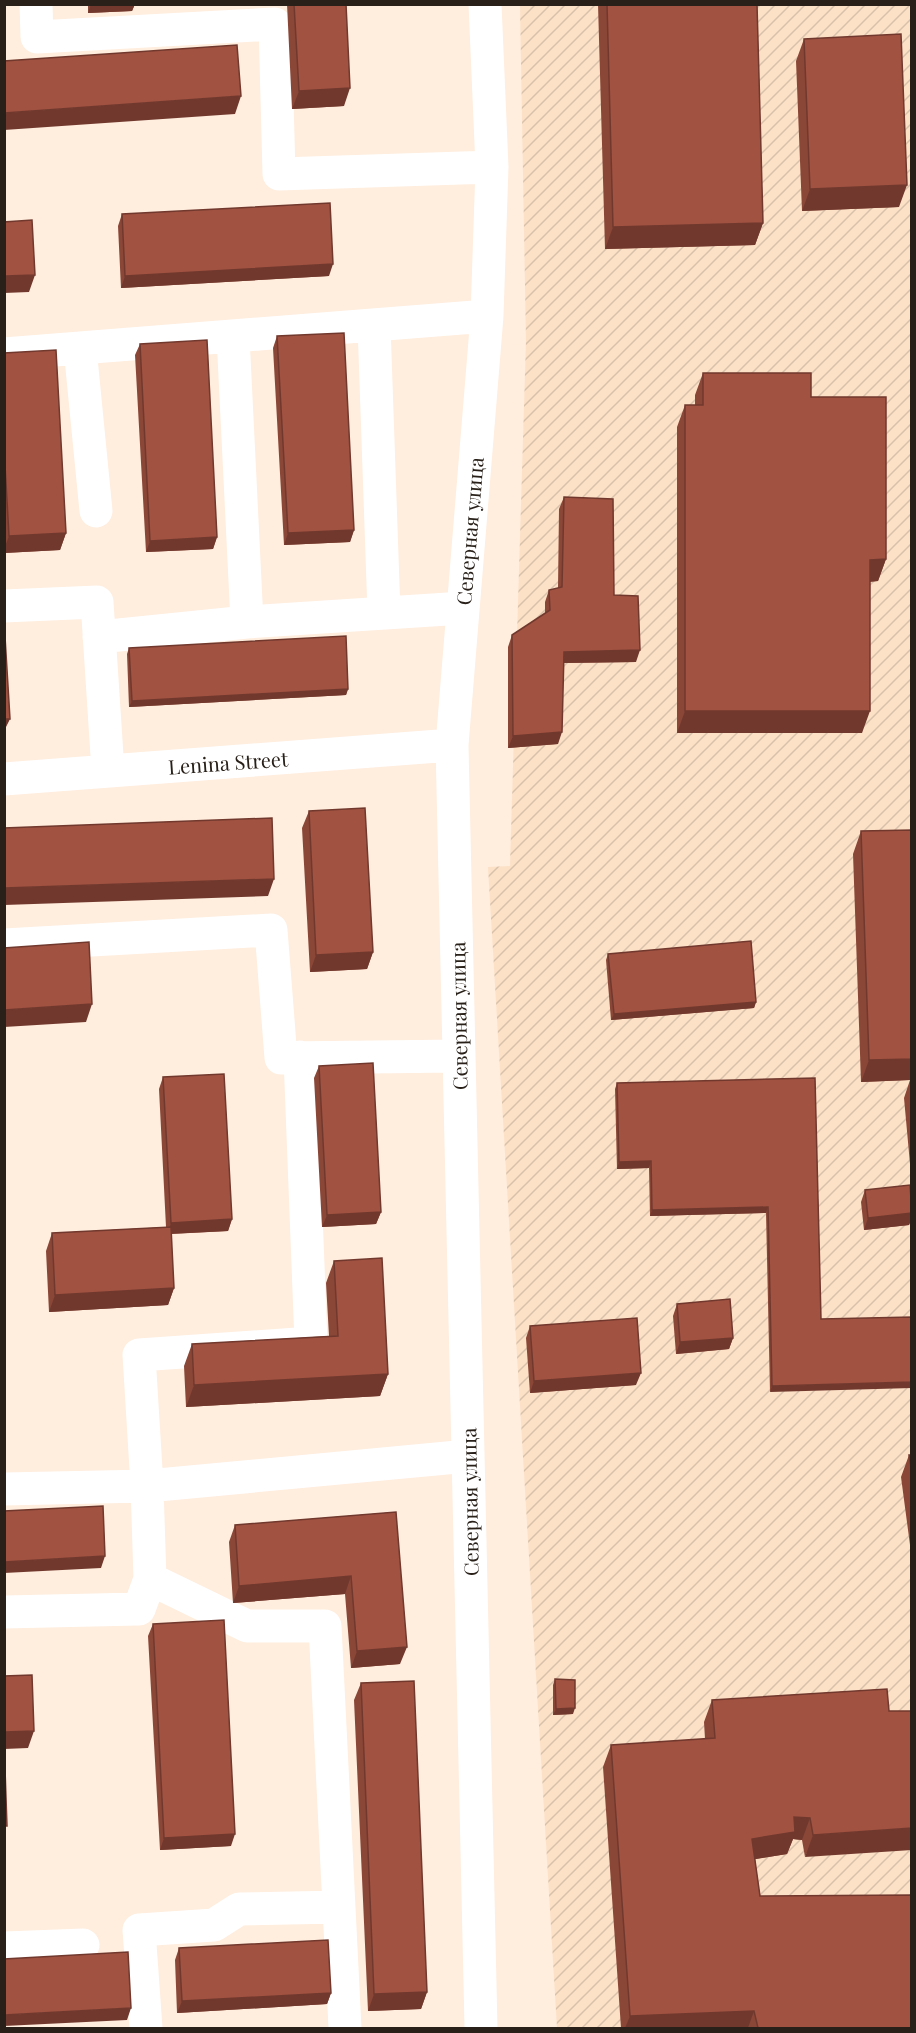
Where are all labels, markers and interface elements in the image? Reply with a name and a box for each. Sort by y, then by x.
street label: Северная улица [449,456,489,606]
street label: Lenina Street [167,744,290,780]
street label: Северная улица [443,942,473,1090]
street label: Северная улица [454,1428,484,1576]

